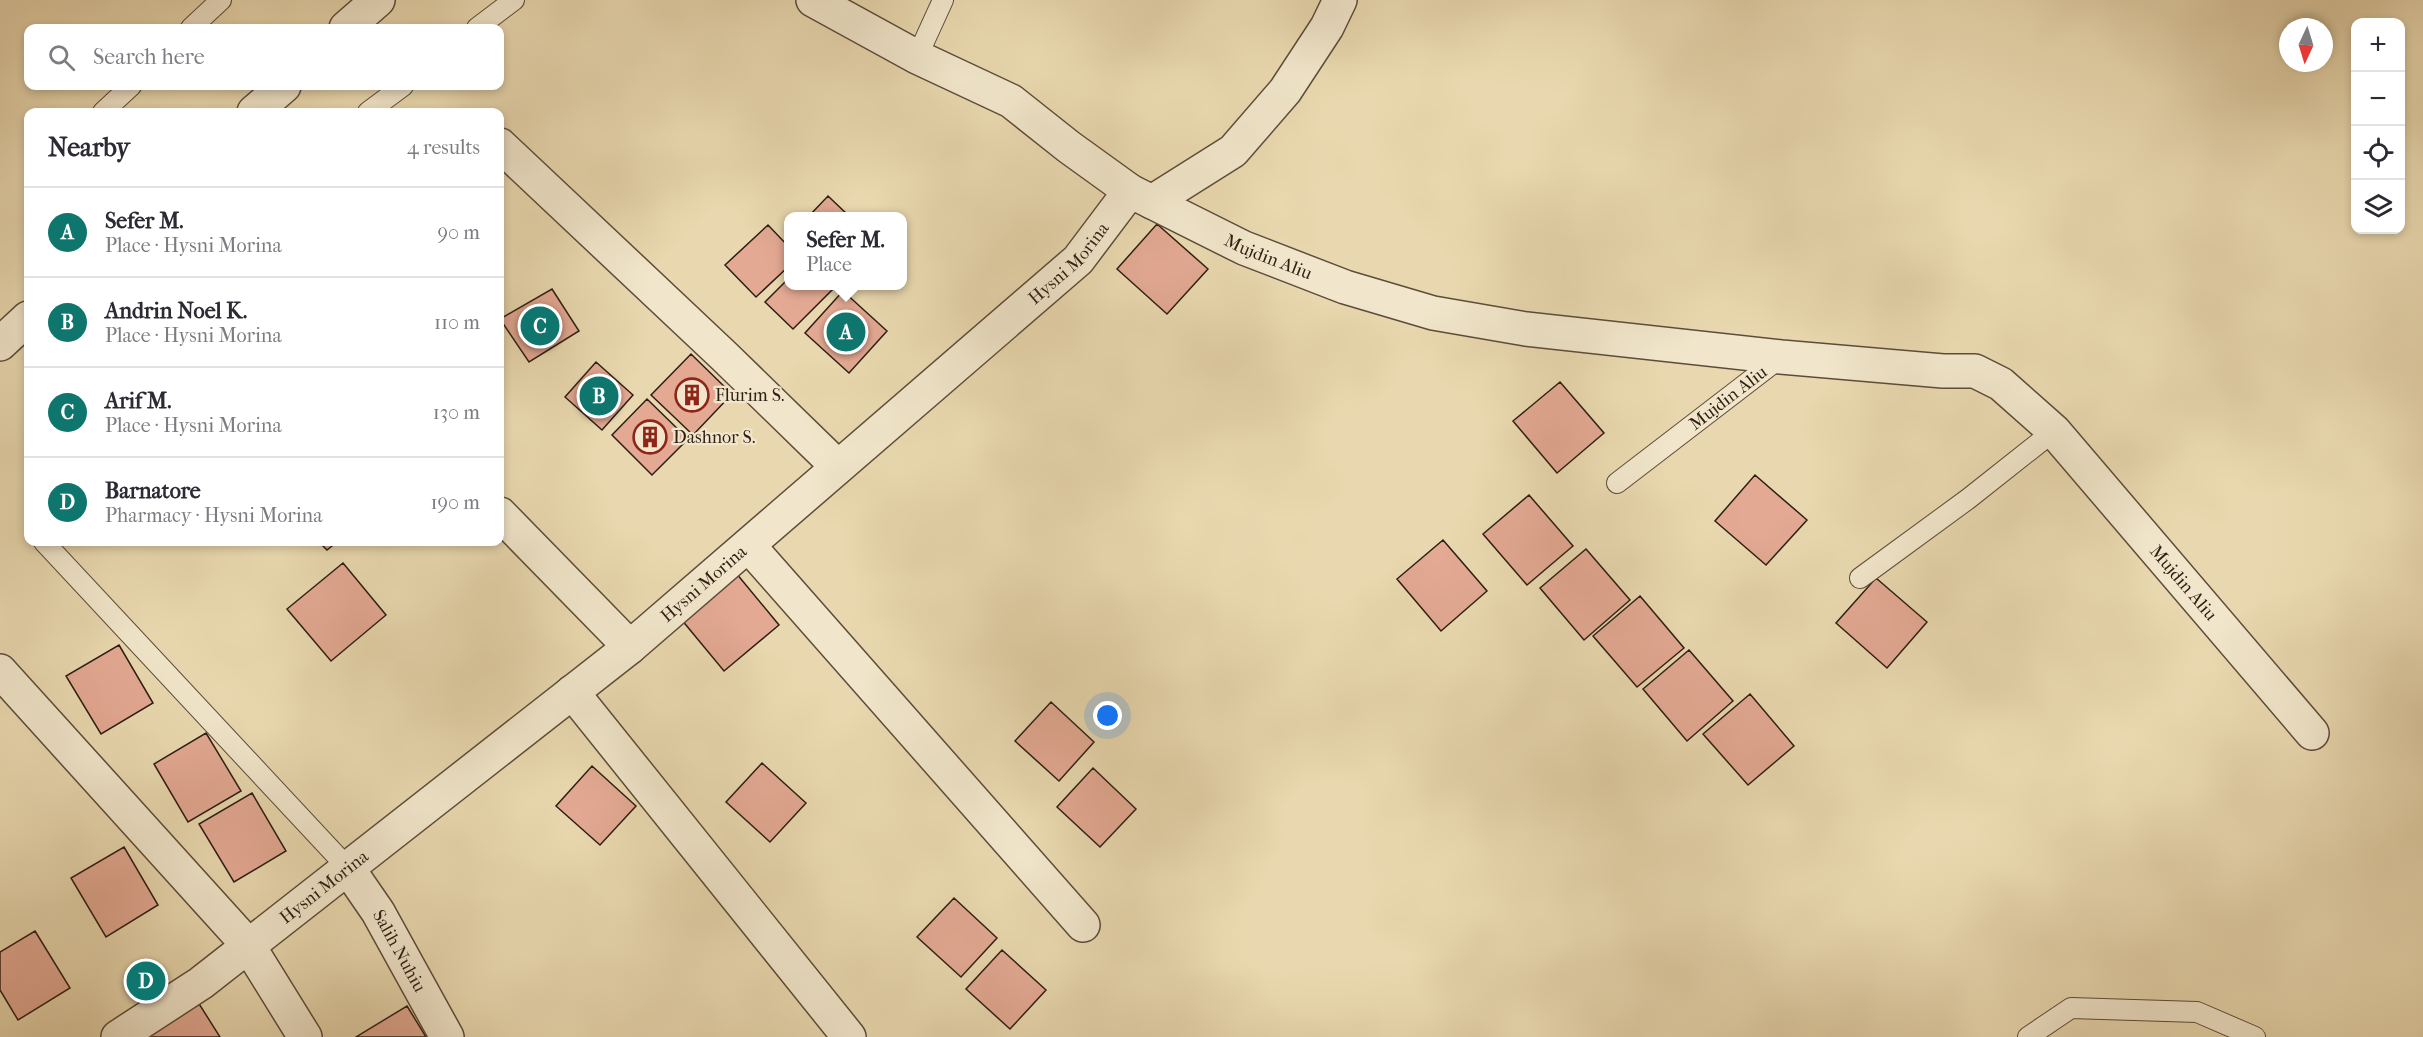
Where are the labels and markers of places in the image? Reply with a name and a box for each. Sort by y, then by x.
pin: C [520,304,560,348]
pin: A [826,310,866,354]
pin: B [580,374,618,418]
building icon: Flurim S. [674,377,710,413]
place label: Flurim S. [715,385,784,406]
building icon: Dashnor S. [632,419,668,455]
place label: Dashnor S. [673,427,755,448]
pin: D [126,958,166,1004]

